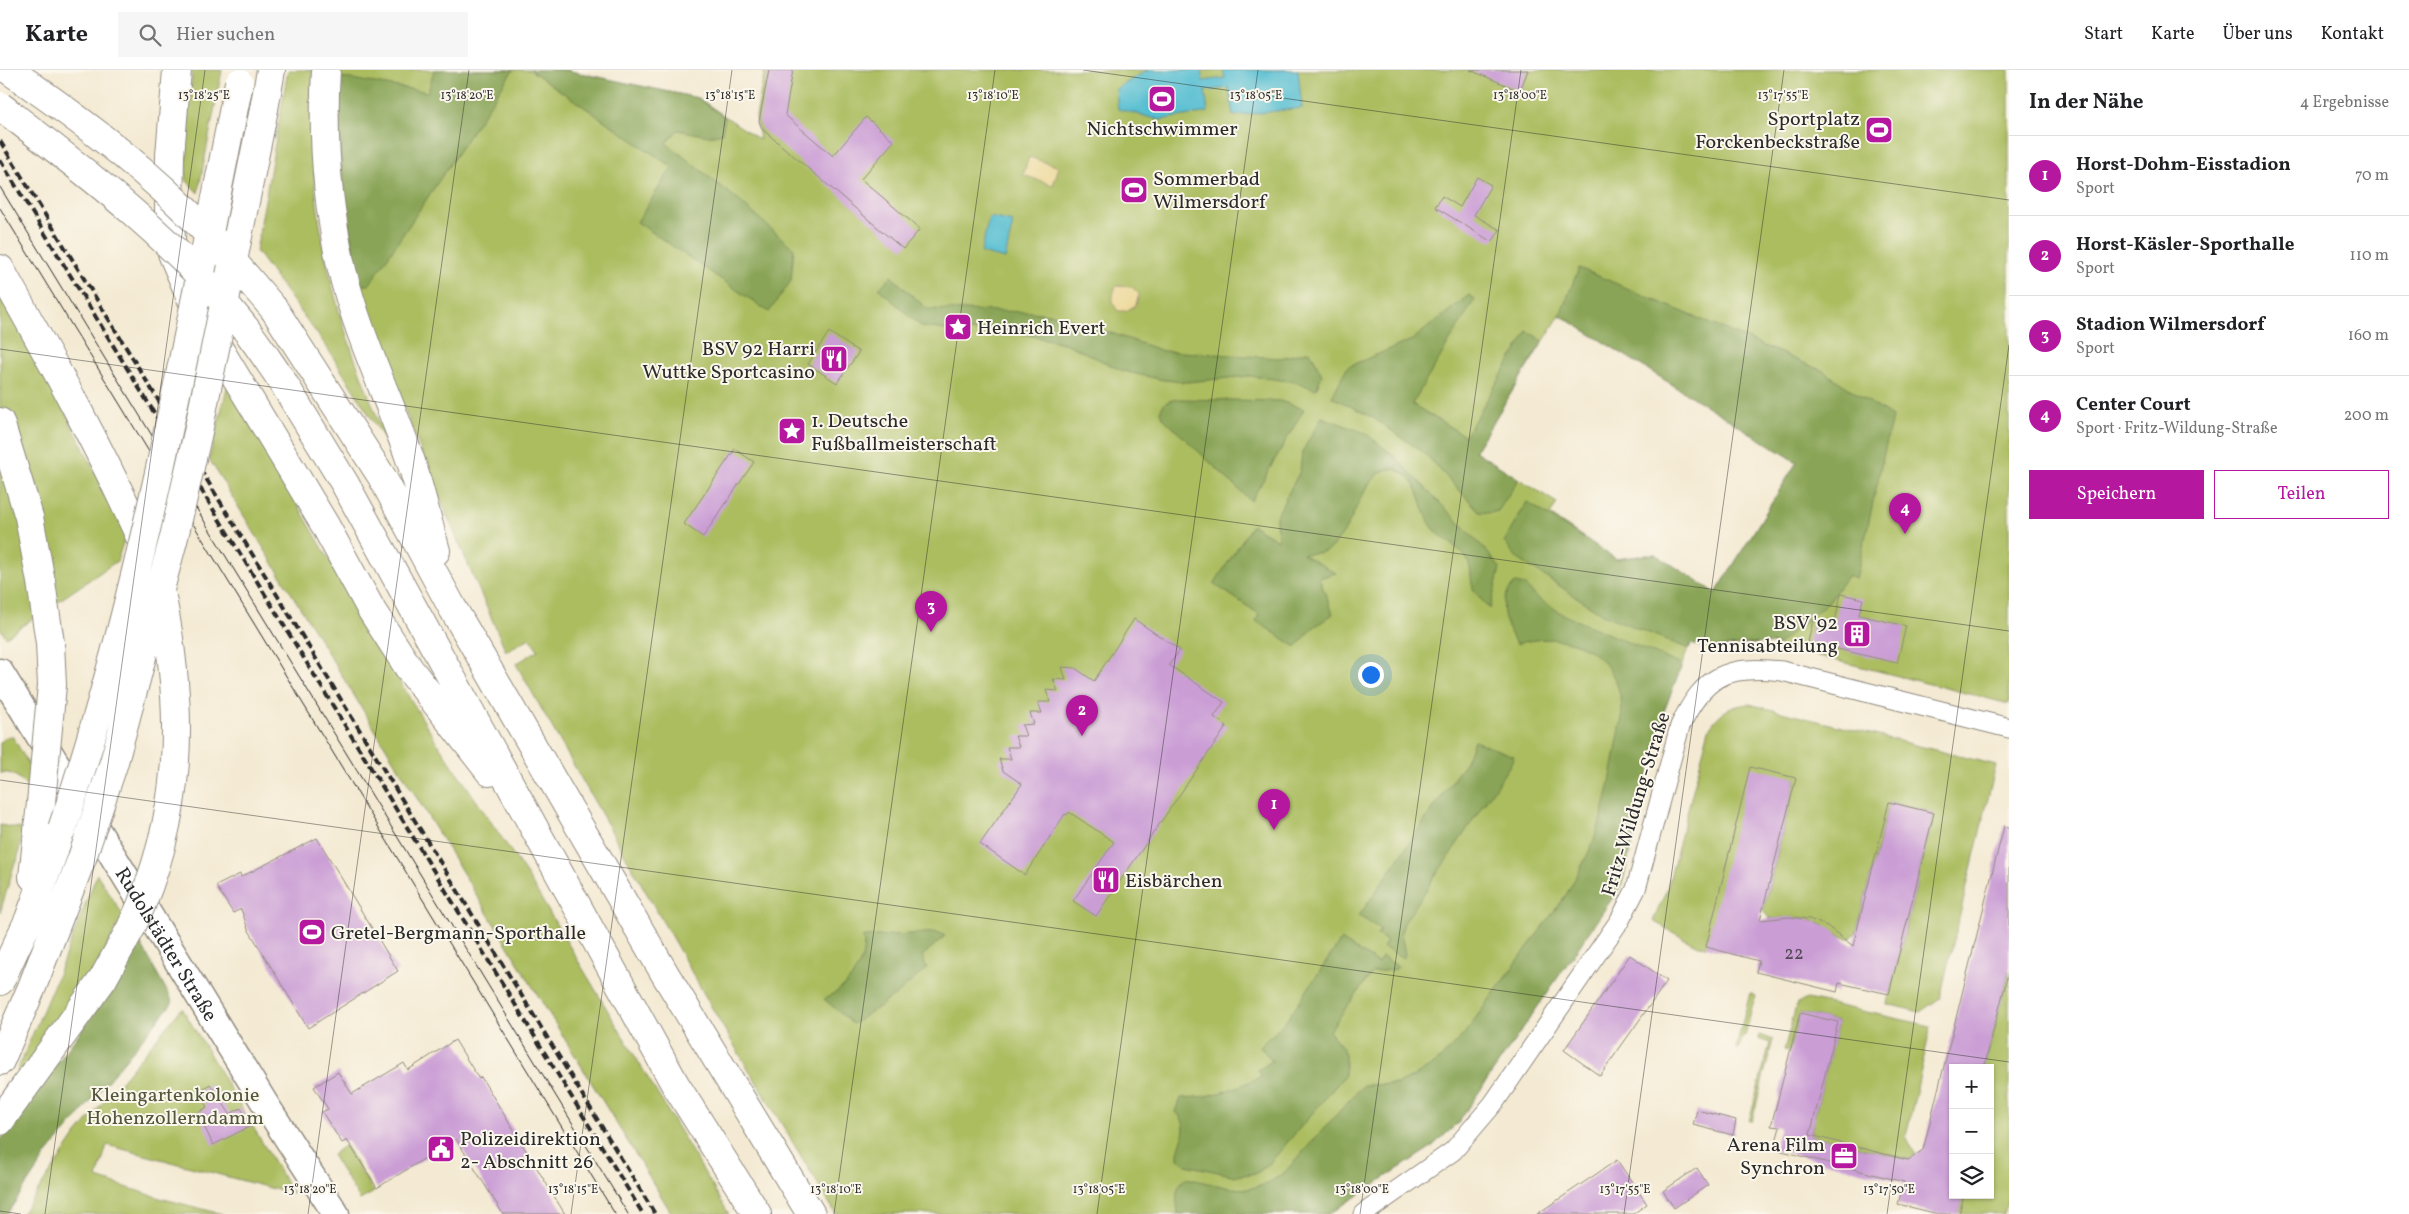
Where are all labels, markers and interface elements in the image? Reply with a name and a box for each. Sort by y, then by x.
search box [118,12,468,57]
text: Karte [25,18,88,52]
icon: search [136,21,164,49]
text: Hier suchen [176,22,275,48]
text: Start [2084,22,2123,47]
text: Karte [2151,22,2195,47]
text: Über uns [2223,22,2293,47]
text: Kontakt [2321,22,2384,47]
sports icon: Nichtschwimmer [1147,84,1177,114]
text: 13°18'25"E [178,88,230,104]
text: 13°18'20"E [441,88,493,104]
text: 13°18'15"E [705,88,755,104]
text: 13°18'10"E [967,88,1019,104]
text: 13°18'05"E [1230,88,1282,104]
text: 13°18'00"E [1493,88,1547,104]
text: 13°17'55"E [1757,88,1809,104]
text: In der Nähe [2029,88,2144,117]
text: 4 Ergebnisse [2300,92,2389,114]
place label: Sportplatz Forckenbeckstraße [1695,106,1860,157]
sports icon: Sportplatz Forckenbeckstraße [1864,115,1894,145]
place label: Nichtschwimmer [1086,116,1238,144]
text: Horst-Dohm-Eisstadion [2076,152,2291,178]
text: 1 [2042,165,2048,187]
text: 70 m [2355,165,2389,187]
place label: Sommerbad Wilmersdorf [1153,166,1268,217]
sports icon: Sommerbad Wilmersdorf [1119,175,1149,205]
text: Sport [2076,178,2115,200]
text: Horst-Käsler-Sporthalle [2076,232,2294,258]
text: 2 [2041,245,2049,267]
text: 110 m [2350,245,2389,267]
text: Sport [2076,258,2115,280]
place icon: Heinrich Evert [943,312,973,342]
text: Stadion Wilmersdorf [2076,312,2265,338]
place label: Heinrich Evert [977,315,1106,343]
text: 3 [2041,325,2049,347]
text: 160 m [2348,325,2389,347]
place label: BSV 92 Harri Wuttke Sportcasino [642,336,815,387]
text: Sport [2076,338,2115,360]
restaurant icon: BSV 92 Harri Wuttke Sportcasino [819,344,849,374]
text: Center Court [2076,392,2191,418]
text: 4 [2040,405,2050,427]
text: 200 m [2344,405,2389,427]
place label: 1. Deutsche Fußballmeisterschaft [811,408,997,459]
place icon: 1. Deutsche Fußballmeisterschaft [777,416,807,446]
text: Sport · Fritz-Wildung-Straße [2076,418,2278,440]
button: Speichern [2029,470,2204,519]
button: Teilen [2214,470,2389,519]
pin: 4 [1889,493,1921,534]
pin: 3 [915,591,947,632]
place label: BSV '92 Tennisabteilung [1697,610,1838,661]
building icon: BSV '92 Tennisabteilung [1842,619,1872,649]
your location [1358,662,1384,688]
pin: 2 [1066,695,1098,736]
street label: Fritz-Wildung-Straße [1596,709,1678,900]
pin: 1 [1258,789,1290,830]
street label: Rudolstädter Straße [107,863,223,1027]
restaurant icon: Eisbärchen [1091,865,1121,895]
place label: Eisbärchen [1125,868,1223,896]
sports icon: Gretel-Bergmann-Sporthalle [297,917,327,947]
place label: Gretel-Bergmann-Sporthalle [331,920,586,948]
house number: 22 [1784,942,1804,967]
map controls [1949,1064,1994,1199]
button: + [1949,1064,1994,1109]
park label: Kleingartenkolonie Hohenzollerndamm [86,1082,264,1133]
button: − [1949,1109,1994,1154]
place label: Polizeidirektion 2- Abschnitt 26 [460,1126,601,1177]
place label: Arena Film Synchron [1727,1132,1825,1183]
public building icon: Polizeidirektion 2- Abschnitt 26 [426,1134,456,1164]
office icon: Arena Film Synchron [1829,1141,1859,1171]
button: layers [1949,1154,1994,1199]
text: 13°18'20"E [284,1182,336,1198]
text: 13°18'15"E [548,1182,598,1198]
text: 13°18'10"E [810,1182,862,1198]
text: 13°18'05"E [1073,1182,1125,1198]
text: 13°18'00"E [1335,1182,1389,1198]
text: 13°17'55"E [1599,1182,1651,1198]
text: 13°17'50"E [1863,1182,1915,1198]

